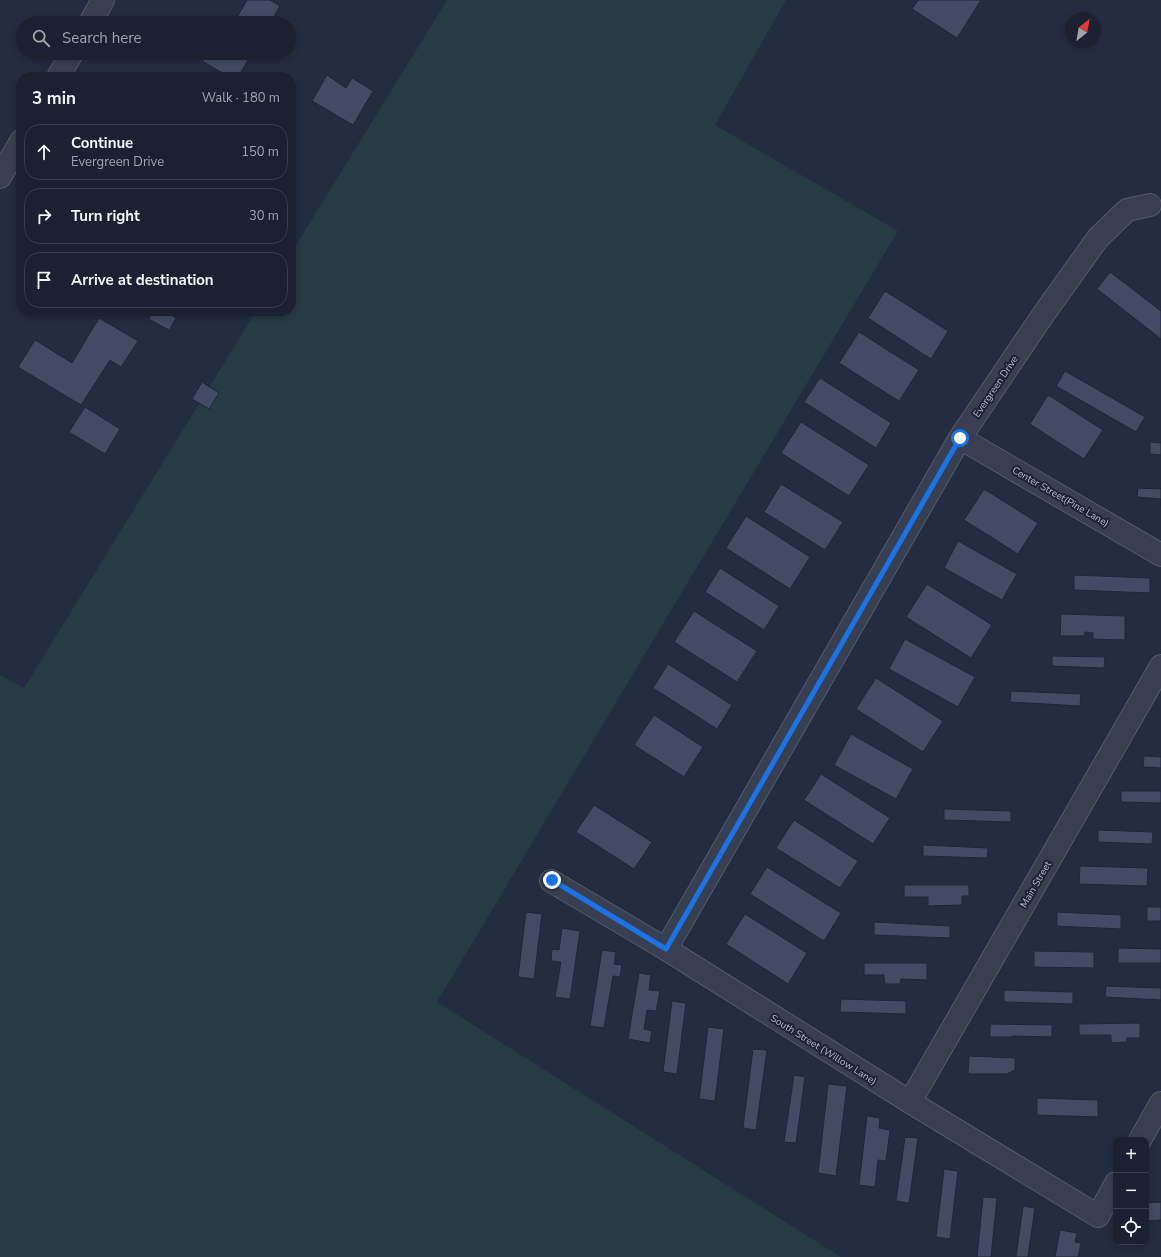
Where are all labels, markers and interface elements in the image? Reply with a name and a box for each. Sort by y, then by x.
north arrow [1065,12,1101,48]
search box [16,16,296,60]
icon: search [30,27,52,49]
text: Search here [62,28,142,48]
text: 3 min [32,87,76,110]
text: Walk · 180 m [202,89,280,107]
text: Continue [71,133,133,153]
icon: ahead [33,141,55,163]
text: 150 m [241,143,279,161]
text: Evergreen Drive [71,153,164,171]
icon: right [33,205,55,227]
text: Turn right [71,206,140,226]
text: 30 m [249,207,279,225]
icon: arrive [33,269,55,291]
text: Arrive at destination [71,270,214,290]
street label: Evergreen Drive [970,353,1022,420]
route start [951,429,969,447]
street label: Center Street(Pine Lane) [1009,463,1112,530]
street label: Main Street [1017,858,1055,910]
route end [543,871,561,889]
street label: South Street (Willow Lane) [768,1011,879,1088]
map controls [1113,1137,1149,1245]
button: + [1113,1137,1149,1173]
button: − [1113,1173,1149,1209]
button: locate [1113,1209,1149,1245]

